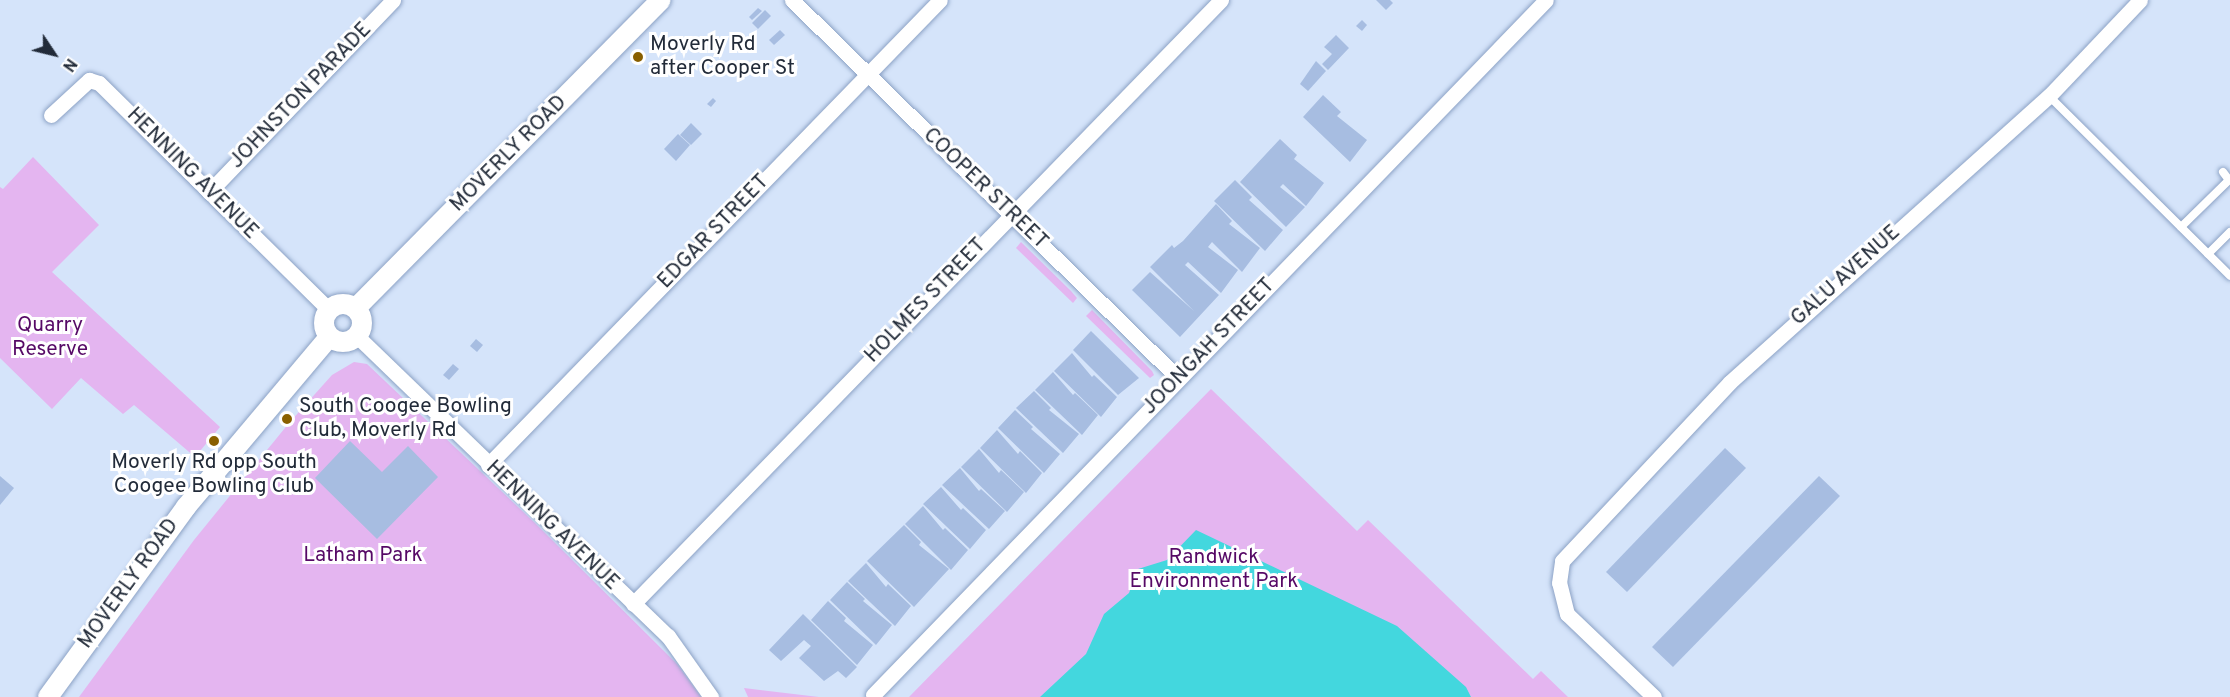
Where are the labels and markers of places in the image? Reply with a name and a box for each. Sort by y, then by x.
place label: Moverly Rd after Cooper St [650,32,795,82]
marker: Moverly Rd after Cooper St [631,50,645,64]
place label: South Coogee Bowling Club, Moverly Rd [299,394,512,444]
marker: South Coogee Bowling Club, Moverly Rd [280,412,294,426]
marker: Moverly Rd opp South Coogee Bowling Club [207,434,221,448]
place label: Moverly Rd opp South Coogee Bowling Club [111,450,317,500]

